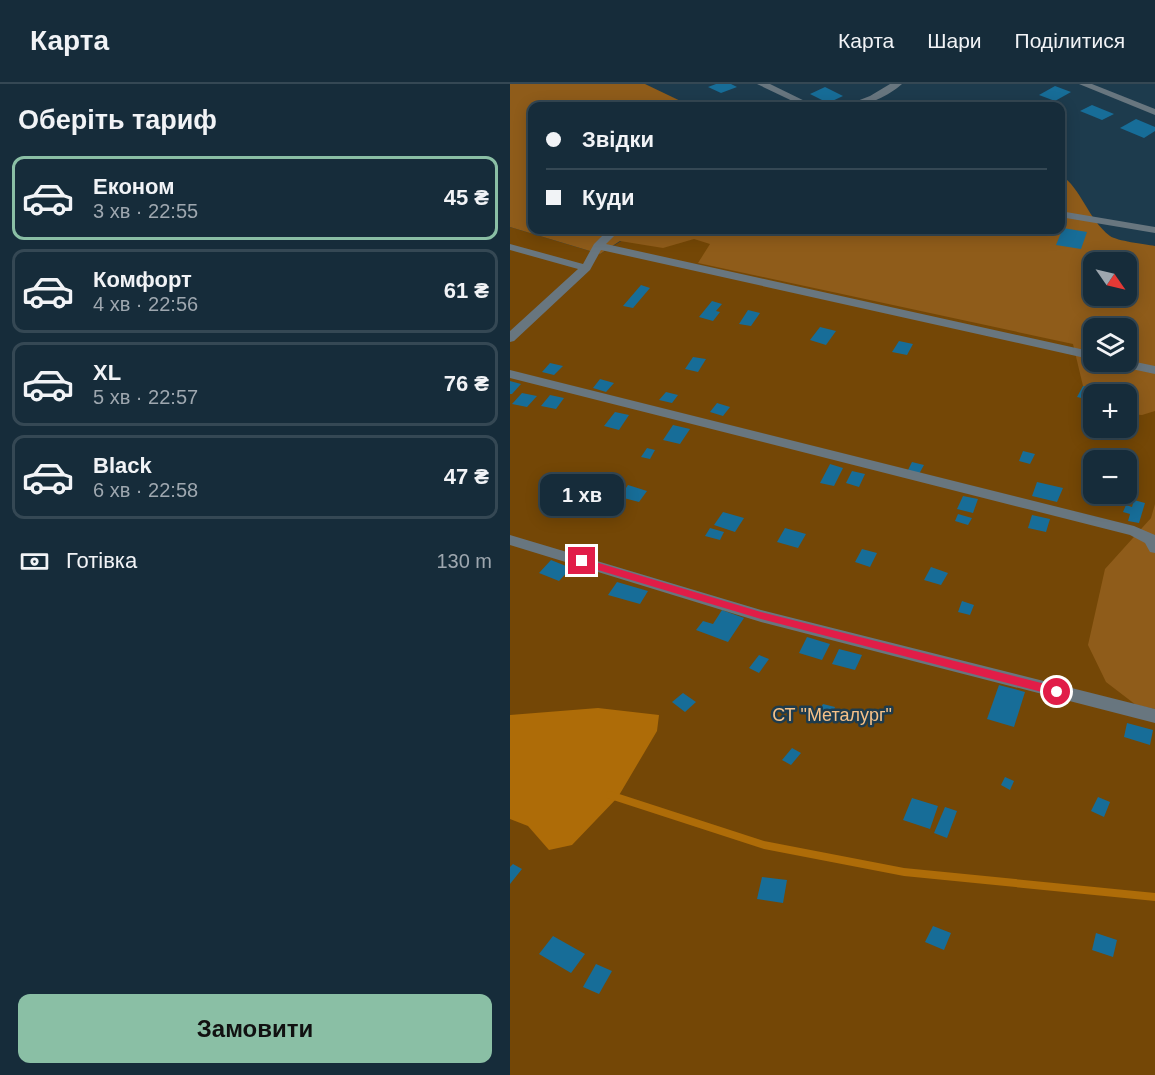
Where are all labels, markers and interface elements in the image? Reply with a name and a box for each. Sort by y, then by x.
text: Карта [30,25,109,56]
text: Карта [838,29,894,52]
text: Шари [927,29,982,52]
text: Поділитися [1015,29,1125,52]
text: Оберіть тариф [18,105,217,135]
text: Звідки [582,127,654,152]
icon: car [21,171,75,225]
text: Економ [93,174,175,199]
text: 45 ₴ [444,185,489,210]
text: Куди [582,185,635,210]
text: 3 хв · 22:55 [93,200,198,222]
north arrow [1083,252,1137,306]
map controls [1083,252,1137,504]
icon: car [21,264,75,318]
text: Комфорт [93,267,192,292]
text: 61 ₴ [444,278,489,303]
text: 4 хв · 22:56 [93,293,198,315]
button: layers [1083,318,1137,372]
icon: car [21,357,75,411]
text: XL [93,360,121,385]
text: 76 ₴ [444,371,489,396]
button: + [1083,384,1137,438]
text: 5 хв · 22:57 [93,386,198,408]
icon: car [21,450,75,504]
button: − [1083,450,1137,504]
text: Black [93,453,152,478]
text: 47 ₴ [444,464,489,489]
callout: 1 хв [540,474,624,516]
text: 6 хв · 22:58 [93,479,198,501]
text: 1 хв [562,484,602,506]
icon: cash [18,545,51,578]
route end [568,547,595,574]
text: Готівка [66,548,137,573]
text: 130 m [436,550,492,572]
route start [1043,678,1070,705]
park label: СТ "Металург" [772,705,892,725]
button: Замовити [18,994,492,1063]

